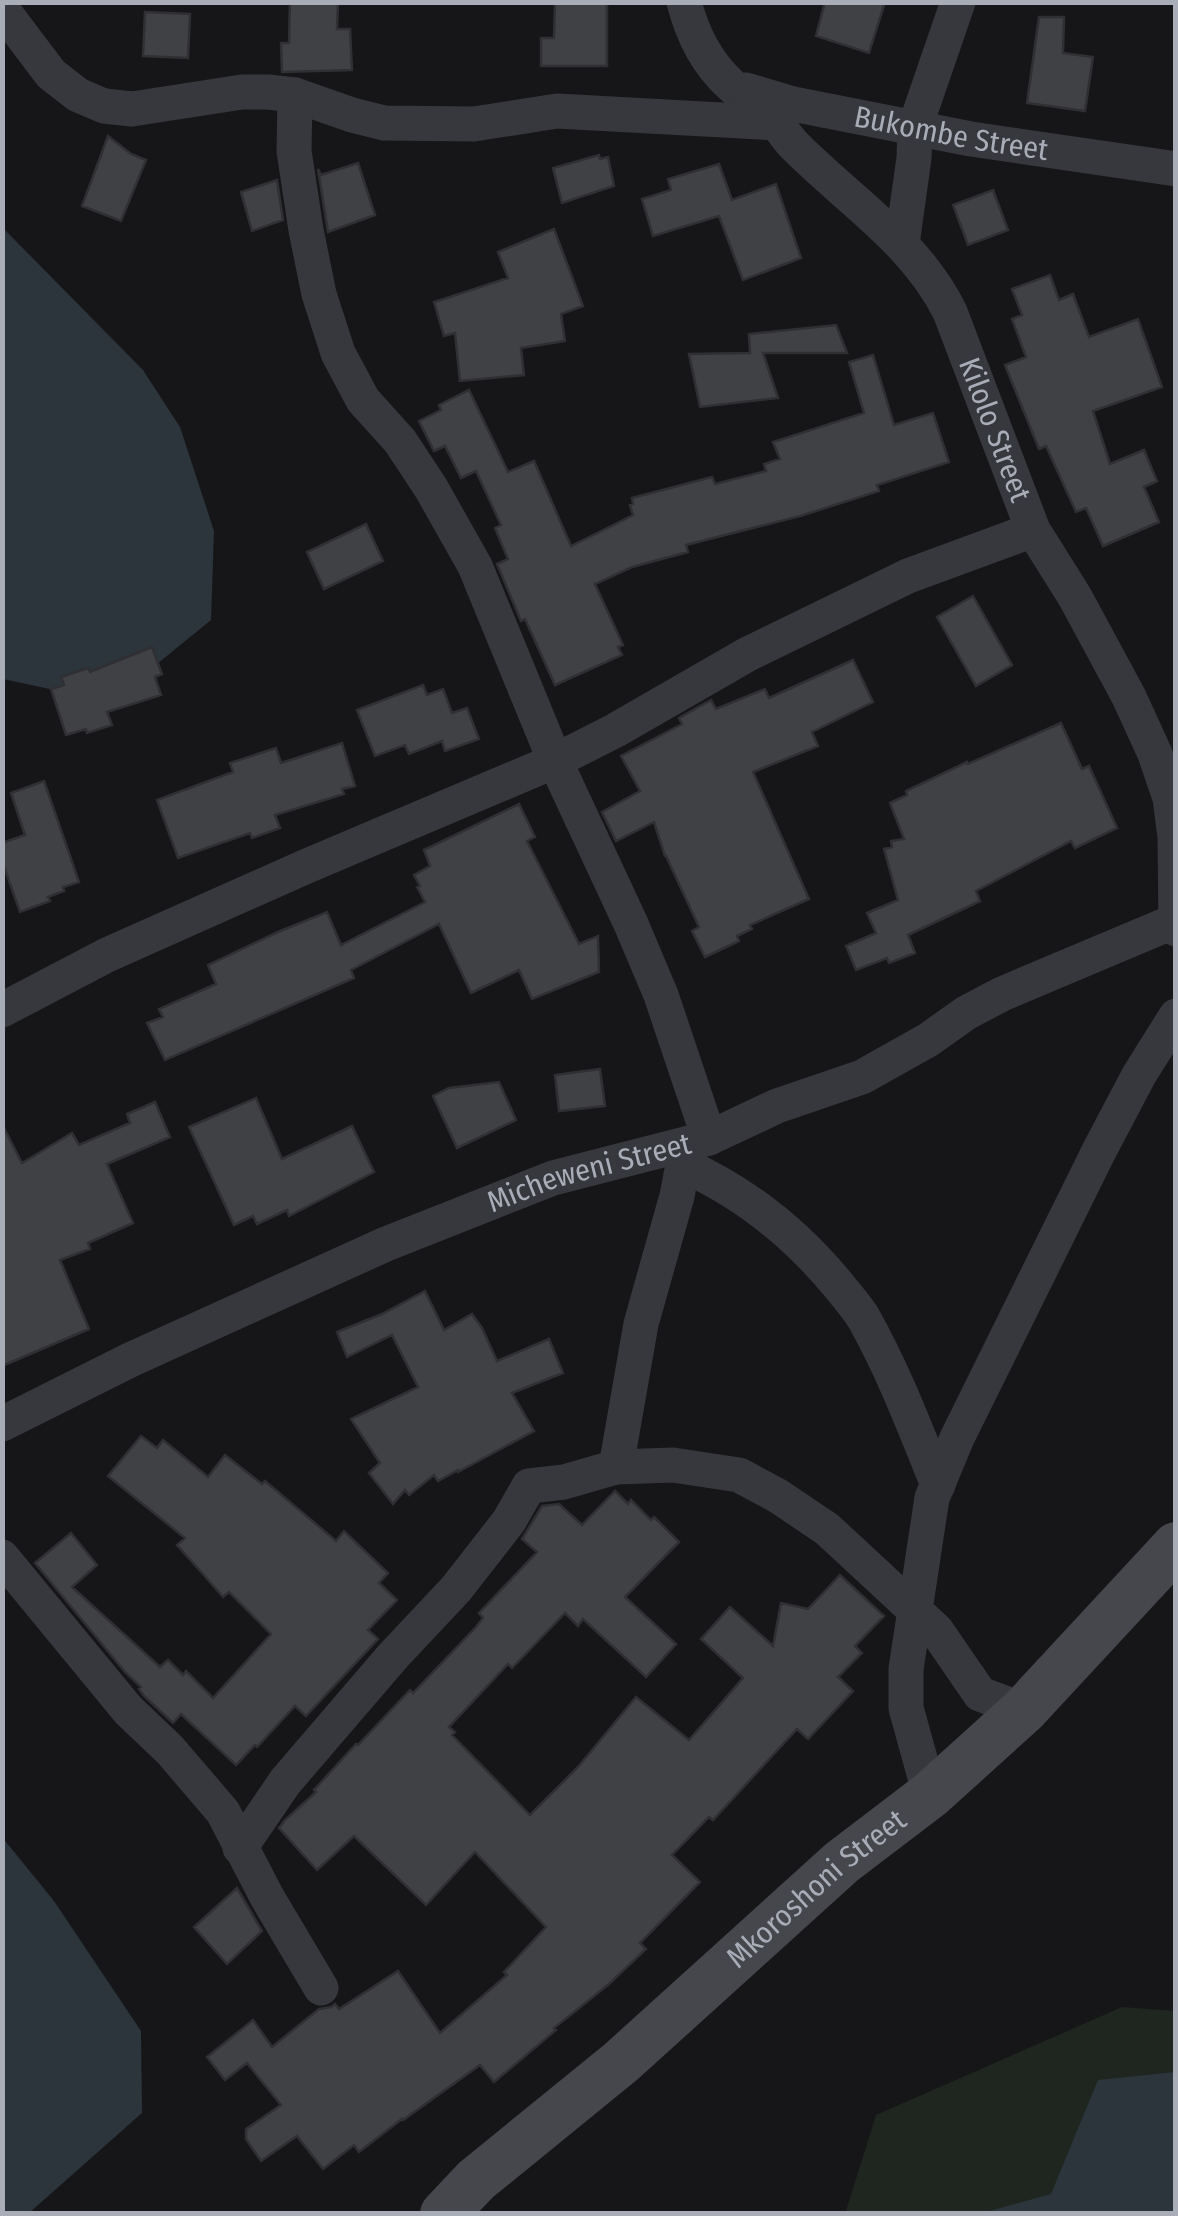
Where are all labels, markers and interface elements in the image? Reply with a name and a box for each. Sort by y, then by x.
street label: Bukombe Street [851,98,1051,168]
street label: Kilolo Street [951,353,1039,507]
street label: Micheweni Street [482,1125,695,1220]
street label: Mkoroshoni Street [719,1802,913,1975]

